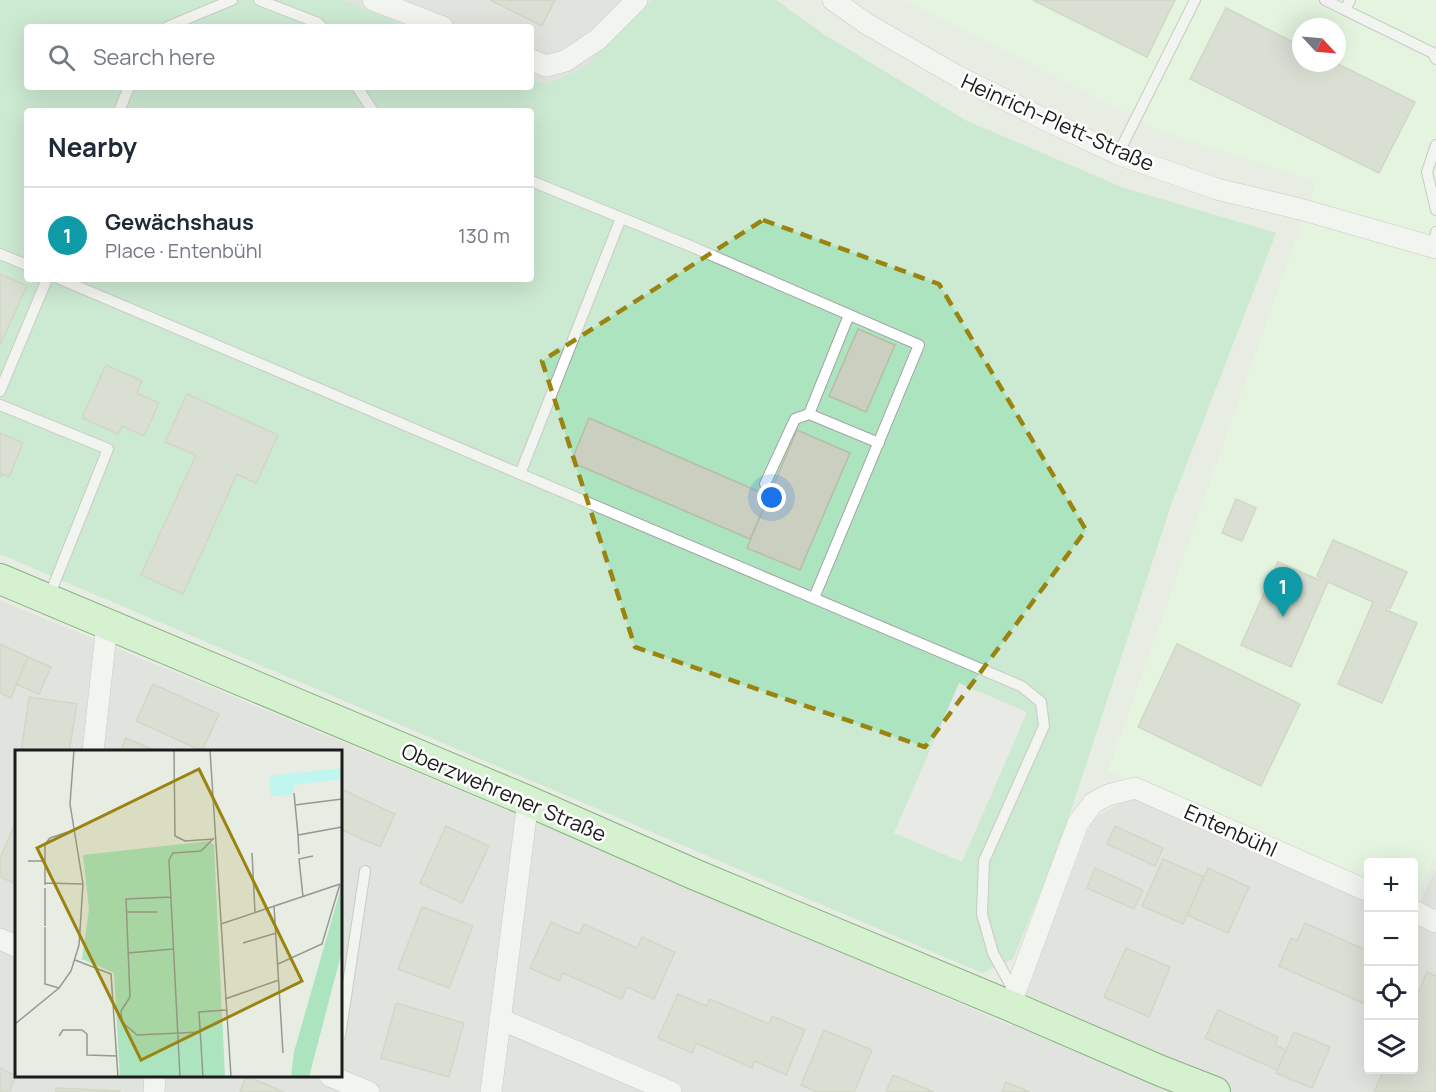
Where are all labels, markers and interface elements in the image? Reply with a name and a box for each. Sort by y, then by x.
north arrow [1292,18,1346,72]
search box [24,24,534,90]
icon: search [45,41,78,74]
text: Search here [93,42,215,72]
street label: Heinrich-Plett-Straße [957,67,1159,177]
text: Nearby [48,129,137,165]
text: Gewächshaus [105,207,254,237]
text: 1 [63,222,72,249]
text: 130 m [458,222,510,249]
text: Place · Entenbühl [105,237,262,264]
your location [757,483,786,512]
pin: 1 [1264,568,1302,617]
street label: Oberzwehrener Straße [397,736,611,848]
inset map [15,750,342,1077]
street label: Entenbühl [1180,797,1282,863]
map controls [1364,858,1418,1074]
button: + [1364,858,1418,912]
button: − [1364,912,1418,966]
button: locate [1364,966,1418,1020]
button: layers [1364,1020,1418,1074]

